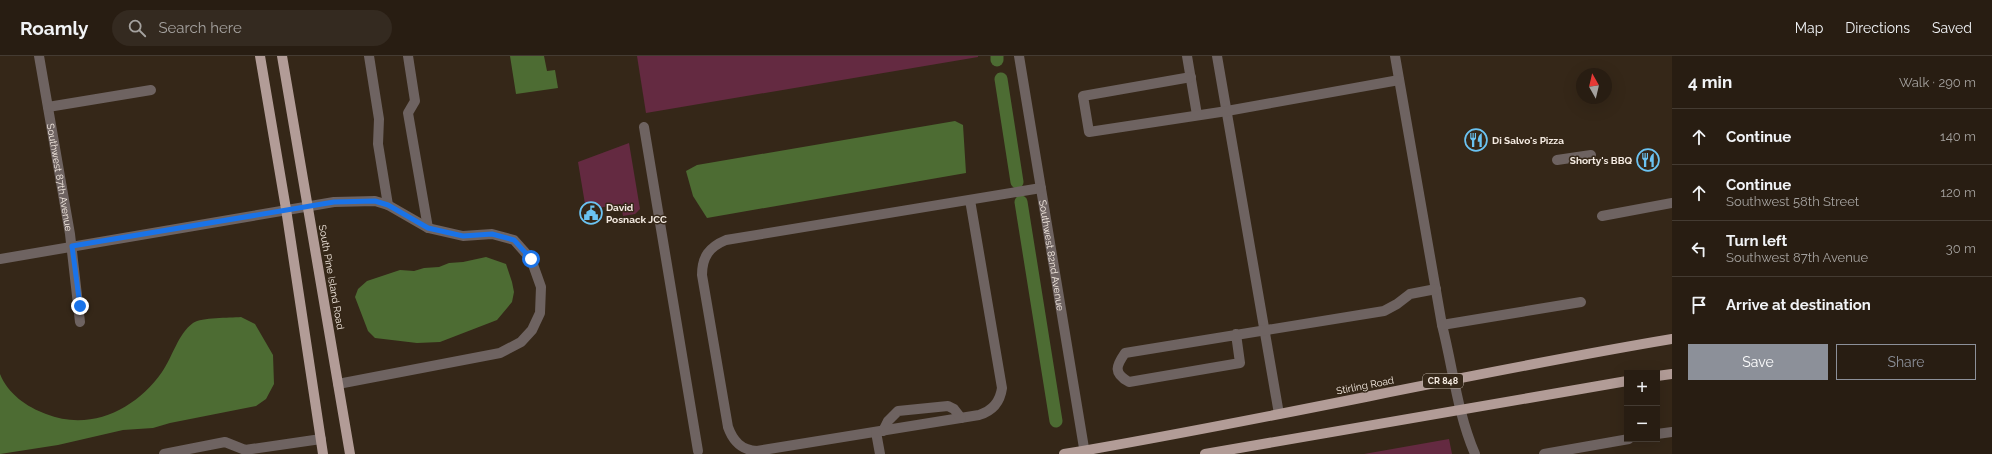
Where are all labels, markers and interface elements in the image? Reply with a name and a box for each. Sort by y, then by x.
search box [112,10,392,46]
text: Roamly [20,17,88,39]
icon: search [126,17,148,39]
text: Search here [158,19,242,37]
text: Map [1795,20,1823,36]
text: Directions [1845,20,1910,36]
text: Saved [1932,20,1972,36]
north arrow [1576,68,1612,104]
text: 4 min [1688,72,1732,92]
text: Walk · 290 m [1899,75,1976,90]
street label: Southwest 87th Avenue [45,122,74,232]
icon: ahead [1688,126,1710,148]
restaurant icon: Di Salvo's Pizza [1463,127,1489,153]
text: Continue [1726,128,1791,146]
text: 140 m [1940,129,1976,144]
place label: Di Salvo's Pizza [1492,135,1564,146]
restaurant icon: Shorty's BBQ [1635,147,1661,173]
place label: Shorty's BBQ [1570,155,1632,166]
text: Continue [1726,176,1791,194]
icon: ahead [1688,182,1710,204]
text: 120 m [1940,185,1976,200]
text: Southwest 58th Street [1726,194,1859,209]
street label: Southwest 82nd Avenue [1037,199,1066,312]
public building icon: David Posnack JCC [578,200,604,226]
place label: David Posnack JCC [606,202,667,225]
street label: South Pine Island Road [317,224,346,330]
text: Turn left [1726,232,1787,250]
icon: left [1688,238,1710,260]
text: 30 m [1946,241,1976,256]
route start [522,250,540,268]
text: Southwest 87th Avenue [1726,250,1868,265]
icon: arrive [1688,294,1710,316]
text: Arrive at destination [1726,296,1871,314]
route end [71,297,89,315]
button: Save [1688,344,1828,380]
button: Share [1836,344,1976,380]
map controls [1624,370,1660,442]
button: + [1624,370,1660,406]
road number: CR 848 [1423,374,1463,388]
street label: Stirling Road [1335,375,1395,396]
button: − [1624,406,1660,442]

